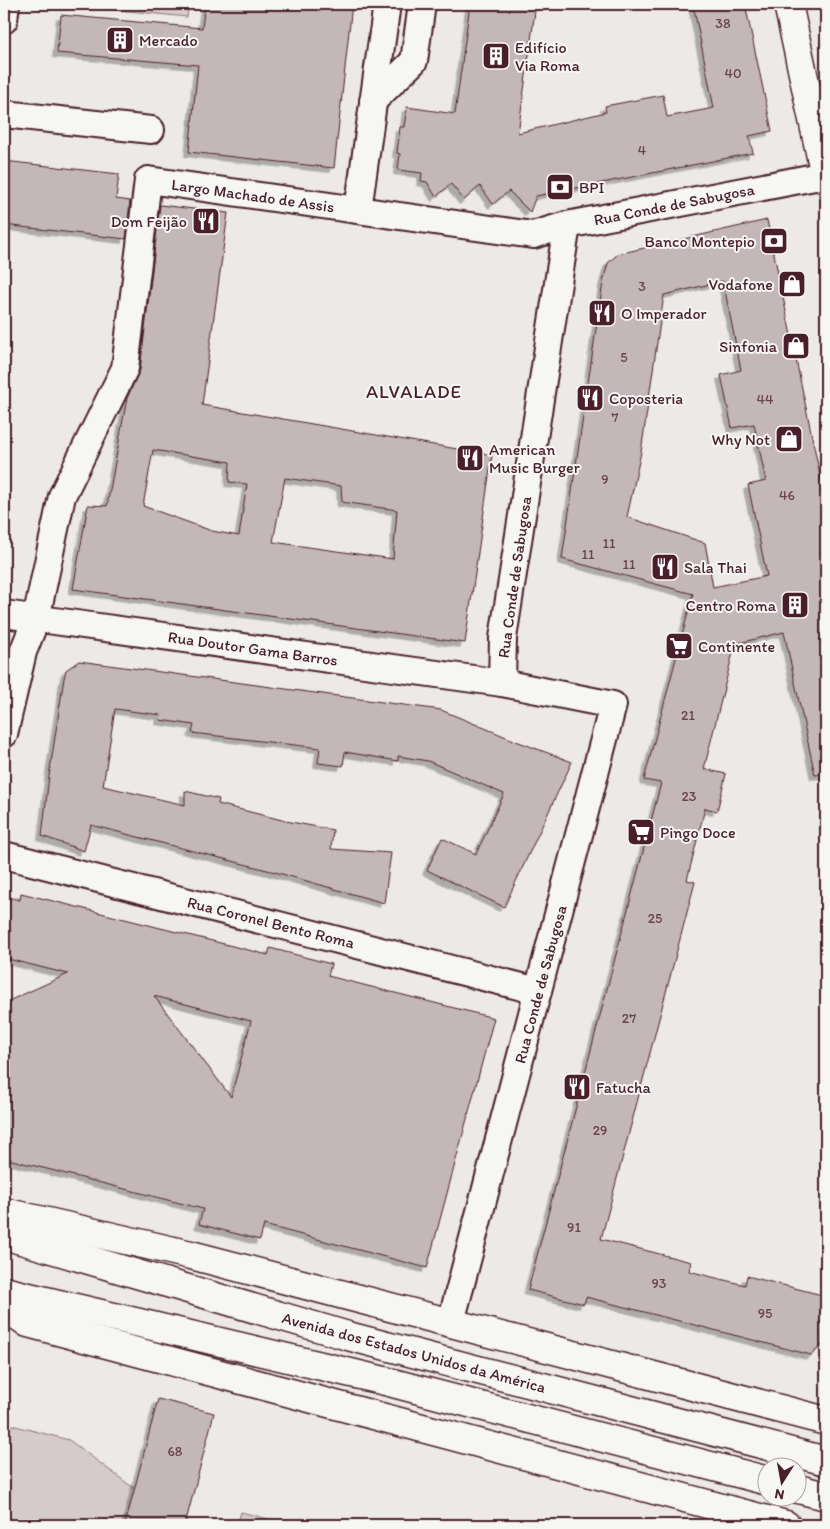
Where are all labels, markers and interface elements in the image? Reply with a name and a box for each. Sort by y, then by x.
house number: 38 [715,15,731,32]
building icon: Mercado [105,25,135,55]
place label: Mercado [139,31,198,50]
place label: Edifício Via Roma [515,38,580,75]
building icon: Edifício Via Roma [481,41,511,71]
house number: 40 [724,65,742,82]
house number: 4 [638,142,647,159]
bank icon: BPI [545,172,575,202]
street label: Largo Machado de Assis [170,175,336,216]
place label: BPI [579,178,604,197]
street label: Rua Conde de Sabugosa [592,179,757,229]
restaurant icon: Dom Feijão [191,206,221,236]
place label: Dom Feijão [111,212,187,231]
bank icon: Banco Montepio [759,226,789,256]
place label: Banco Montepio [644,232,755,251]
shop icon: Vodafone [777,269,807,299]
place label: Vodafone [708,275,773,294]
house number: 3 [638,278,646,295]
restaurant icon: O Imperador [587,298,617,328]
place label: O Imperador [621,304,707,323]
shop icon: Sinfonia [781,331,811,361]
place label: Sinfonia [719,337,778,356]
house number: 5 [620,349,628,366]
district label: ALVALADE [366,380,462,403]
restaurant icon: Coposteria [575,383,605,413]
place label: Coposteria [609,389,683,408]
house number: 44 [757,391,774,408]
house number: 7 [612,409,619,426]
shop icon: Why Not [774,424,804,454]
place label: Why Not [712,430,770,449]
place label: American Music Burger [489,440,580,477]
restaurant icon: American Music Burger [455,443,485,473]
house number: 9 [601,471,609,488]
house number: 46 [779,487,795,504]
street label: Rua Conde de Sabugosa [494,494,535,659]
house number: 11 [603,535,616,552]
house number: 11 [582,546,595,563]
restaurant icon: Sala Thai [650,552,680,582]
house number: 11 [623,556,636,573]
place label: Sala Thai [684,558,747,577]
building icon: Centro Roma [780,590,810,620]
place label: Centro Roma [685,596,777,615]
street label: Rua Doutor Gama Barros [167,627,339,670]
supermarket icon: Continente [664,631,694,661]
place label: Continente [698,637,775,656]
house number: 21 [681,707,695,724]
house number: 23 [682,788,697,805]
supermarket icon: Pingo Doce [626,817,656,847]
place label: Pingo Doce [660,823,736,842]
street label: Rua Coronel Bento Roma [185,892,357,953]
street label: Rua Conde de Sabugosa [510,902,571,1065]
house number: 25 [648,910,662,927]
house number: 27 [622,1010,636,1027]
restaurant icon: Fatucha [562,1072,592,1102]
place label: Fatucha [596,1078,651,1097]
house number: 29 [593,1122,607,1139]
house number: 91 [567,1219,581,1236]
house number: 93 [652,1275,667,1292]
house number: 95 [758,1305,772,1322]
street label: Avenida dos Estados Unidos da América [280,1308,548,1397]
house number: 68 [167,1443,183,1460]
north arrow [758,1456,808,1506]
text: N [773,1485,786,1504]

